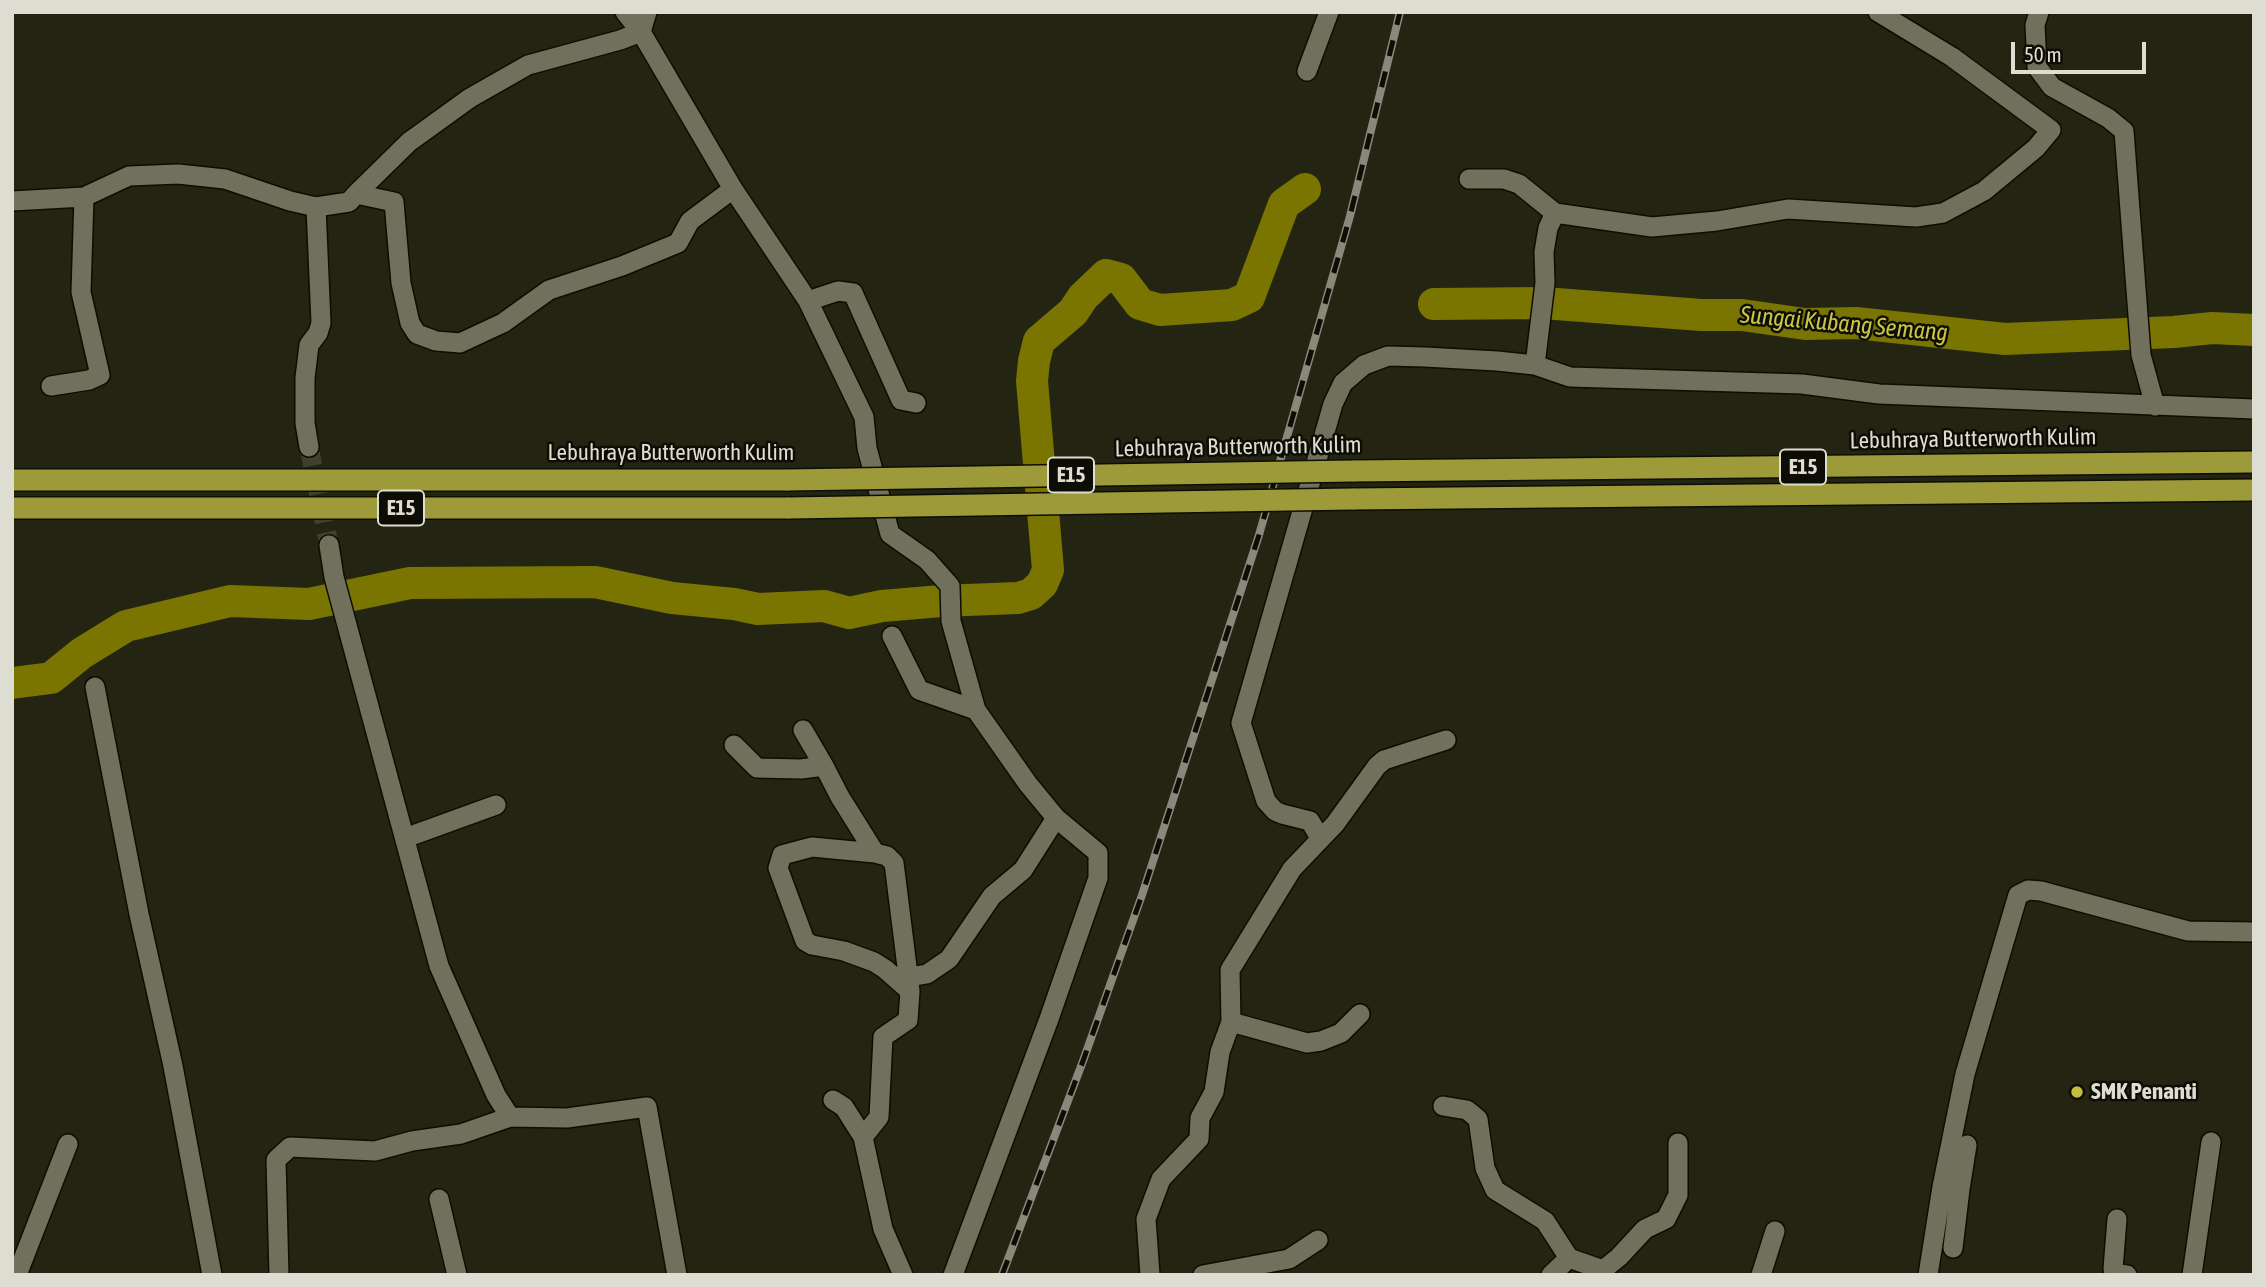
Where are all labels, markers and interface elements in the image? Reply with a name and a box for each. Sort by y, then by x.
scale bar [2014,28,2149,72]
text: 50 m [2024,42,2062,66]
water label: Sungai Kubang Semang [1739,301,1949,347]
street label: Lebuhraya Butterworth Kulim [1849,423,2097,455]
street label: Lebuhraya Butterworth Kulim [1114,431,1362,463]
street label: Lebuhraya Butterworth Kulim [548,439,794,467]
road number: E15 [1780,449,1826,484]
road number: E15 [1048,458,1094,492]
road number: E15 [378,490,424,526]
place label: SMK Penanti [2091,1078,2197,1106]
marker: SMK Penanti [2069,1084,2085,1100]

